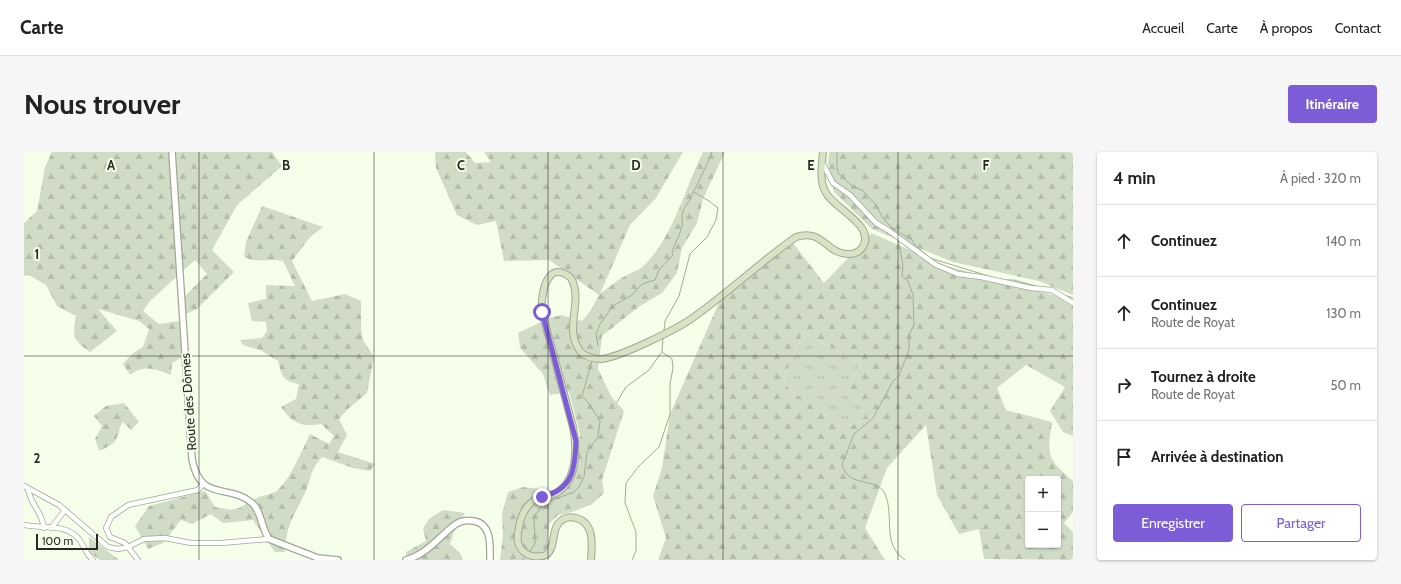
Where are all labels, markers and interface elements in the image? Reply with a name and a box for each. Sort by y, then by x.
text: Carte [20,16,64,39]
text: Accueil [1142,19,1184,37]
text: Carte [1206,19,1238,37]
text: À propos [1260,19,1313,37]
text: Contact [1335,19,1381,37]
button: Itinéraire [1288,85,1377,123]
text: Nous trouver [24,87,180,121]
text: A [107,157,116,173]
text: B [282,157,290,173]
text: C [457,157,465,173]
text: D [631,157,641,173]
text: E [807,157,815,173]
text: F [983,157,990,173]
text: 4 min [1113,168,1156,188]
text: À pied · 320 m [1280,170,1361,186]
icon: ahead [1113,230,1135,252]
text: Continuez [1151,232,1217,250]
text: 140 m [1326,233,1361,249]
text: 1 [35,246,39,262]
text: Continuez [1151,296,1217,314]
icon: ahead [1113,302,1135,324]
route start [533,303,551,321]
text: 130 m [1326,305,1361,321]
text: Route de Royat [1151,314,1235,330]
street label: Route des Dômes [177,352,199,451]
text: Tournez à droite [1151,368,1256,386]
icon: right [1113,374,1135,396]
text: 50 m [1331,377,1361,393]
text: Route de Royat [1151,386,1235,402]
icon: arrive [1113,446,1135,468]
text: Arrivée à destination [1151,448,1283,466]
text: 2 [34,450,41,466]
map controls [1025,476,1061,548]
button: + [1025,476,1061,512]
route end [533,488,551,506]
button: Enregistrer [1113,504,1233,542]
button: Partager [1241,504,1361,542]
button: − [1025,512,1061,548]
scale bar [36,532,98,551]
text: 100 m [42,534,73,548]

